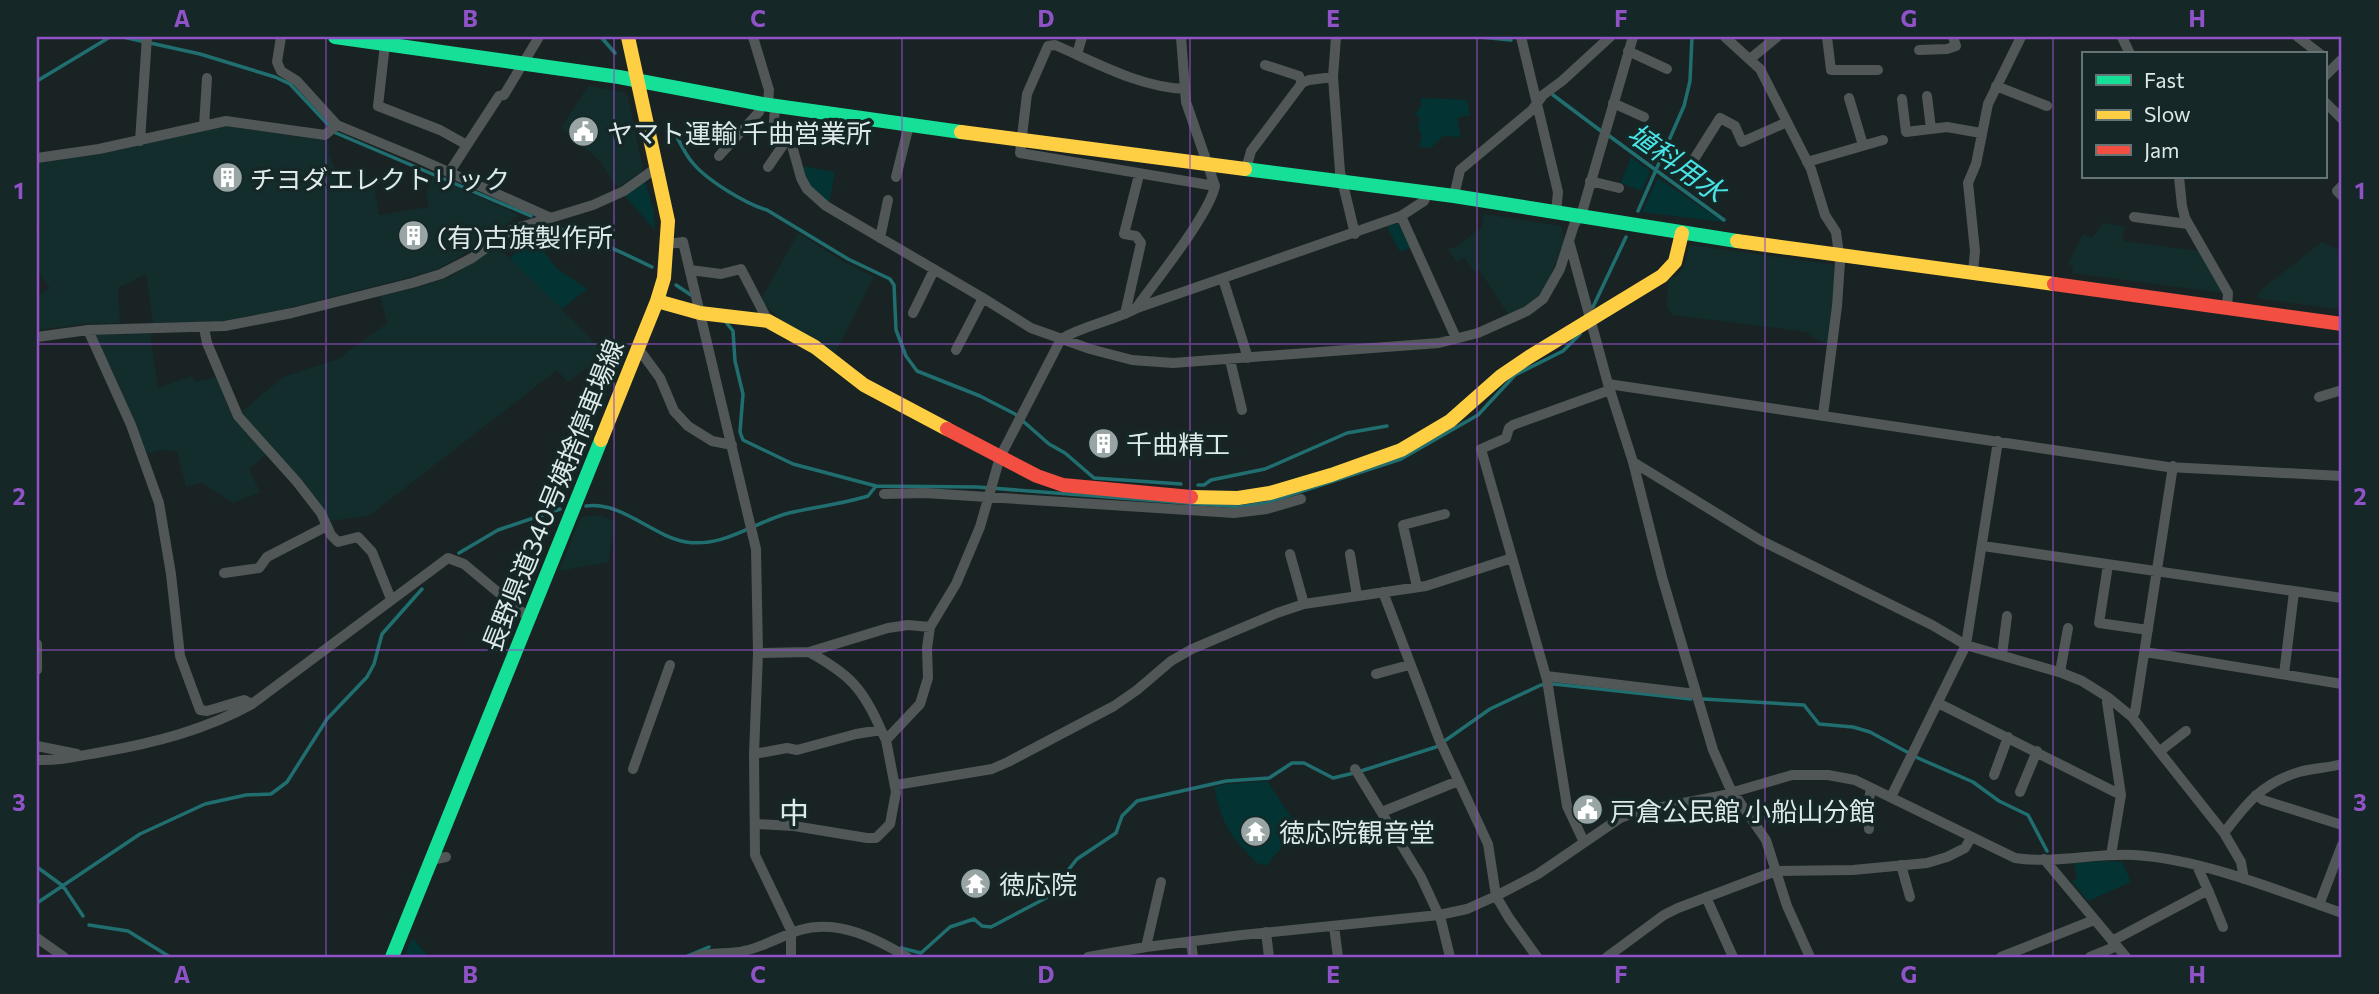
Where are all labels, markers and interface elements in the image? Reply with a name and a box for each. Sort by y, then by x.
text: A [174,4,191,32]
text: B [462,4,478,32]
text: C [750,4,766,32]
text: D [1038,4,1055,32]
text: E [1326,4,1340,32]
text: F [1614,4,1628,32]
text: G [1901,4,1917,32]
text: H [2188,4,2206,32]
legend [2082,52,2326,178]
text: Fast [2144,67,2185,92]
text: Slow [2144,101,2191,126]
public building icon: ヤマト運輸 千曲営業所 [567,115,601,149]
water label: 埴科用水 [1622,115,1735,210]
place label: ヤマト運輸 千曲営業所 [607,117,872,148]
text: Jam [2144,137,2179,162]
building icon: チヨダエレクトリック [210,161,244,195]
place label: チヨダエレクトリック [250,163,510,194]
text: 1 [14,176,24,204]
text: 1 [2355,176,2365,204]
building icon: (有)古旗製作所 [397,219,431,253]
place label: (有)古旗製作所 [437,221,613,252]
street label: 長野県道340号姨捨停車場線 [475,335,629,655]
building icon: 千曲精工 [1086,426,1120,460]
place label: 千曲精工 [1126,428,1230,459]
text: 2 [12,482,26,510]
text: 2 [2353,482,2367,510]
text: 3 [12,788,26,816]
text: 3 [2353,788,2367,816]
district label: 中 [779,793,809,830]
public building icon: 戸倉公民館 小船山分館 [1570,793,1604,827]
place label: 戸倉公民館 小船山分館 [1610,795,1875,826]
temple icon: 徳応院観音堂 [1239,814,1273,848]
place label: 徳応院観音堂 [1279,816,1435,847]
temple icon: 徳応院 [959,866,993,900]
place label: 徳応院 [999,868,1077,899]
text: A [174,960,191,988]
text: B [462,960,478,988]
text: C [750,960,766,988]
text: D [1038,960,1055,988]
text: E [1326,960,1340,988]
text: F [1614,960,1628,988]
text: G [1901,960,1917,988]
text: H [2188,960,2206,988]

